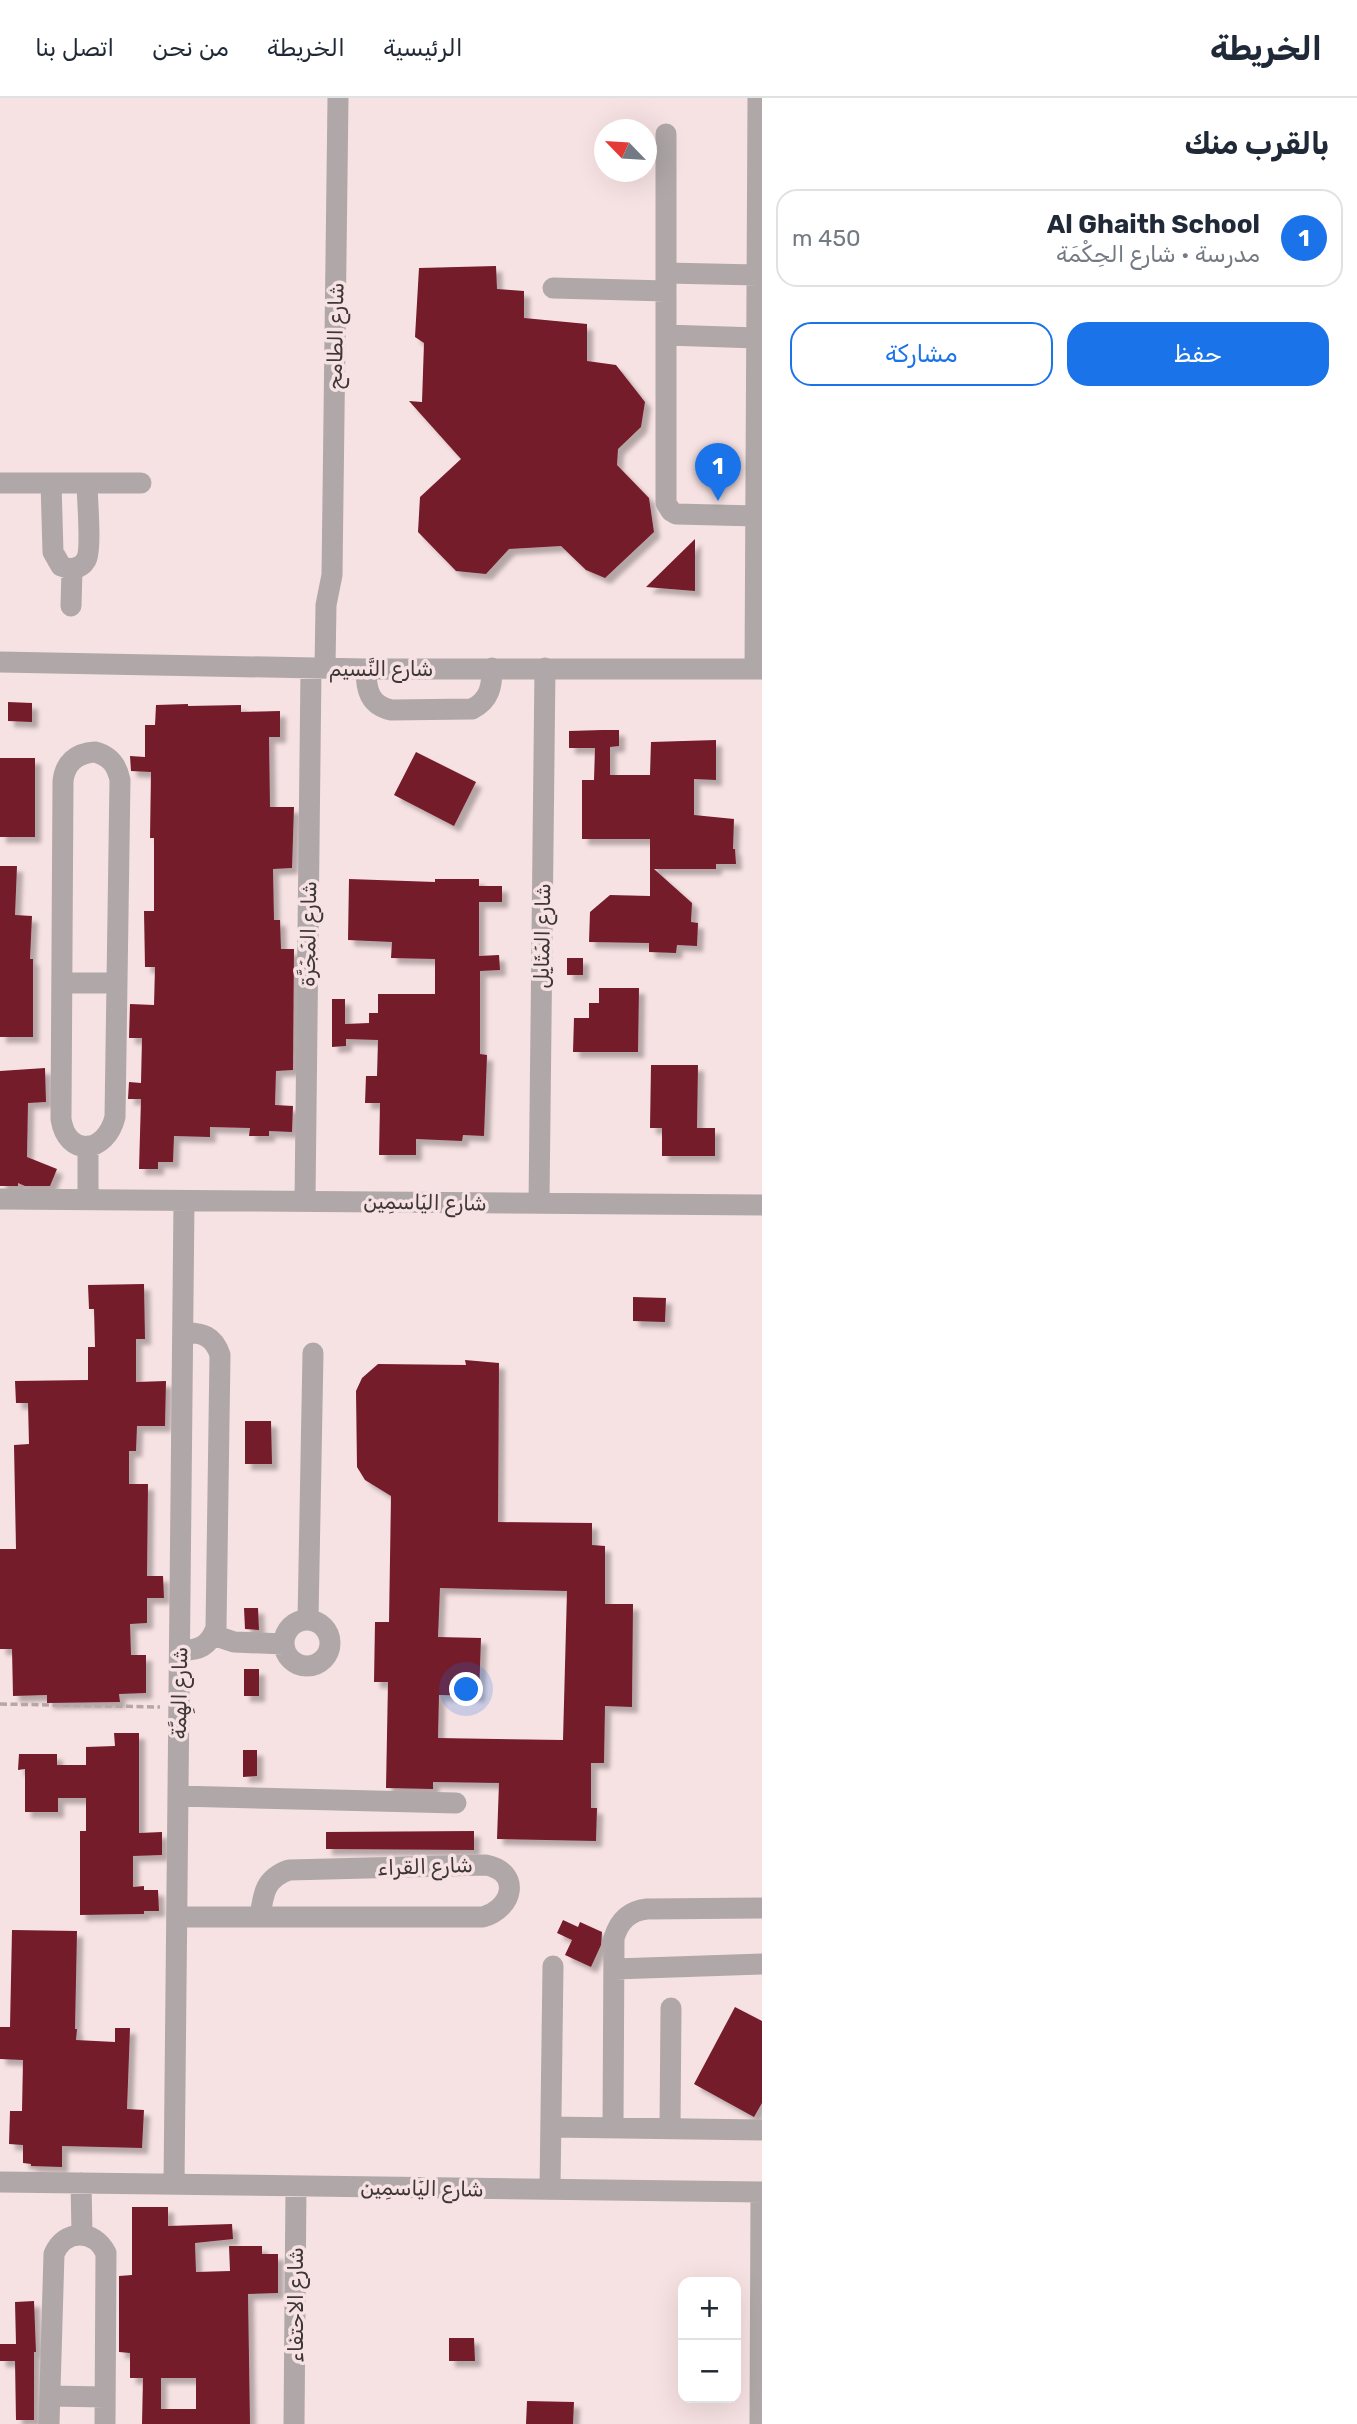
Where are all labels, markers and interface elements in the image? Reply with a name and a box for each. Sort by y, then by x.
text: الخريطة [1210,29,1322,68]
text: اتصل بنا [35,34,114,62]
text: من نحن [152,34,229,62]
text: الخريطة [267,34,345,62]
text: الرئيسية [383,34,463,62]
north arrow [594,119,657,182]
text: بالقرب منك [1184,126,1329,162]
text: Al Ghaith School [1047,209,1260,240]
text: 450 m [792,224,861,252]
text: 1 [1298,224,1310,252]
text: مدرسة · شارع الحِكْمَة [1056,240,1260,268]
street label: شارع الطامح [322,282,350,390]
button: مشاركة [790,322,1053,386]
button: حفظ [1067,322,1329,386]
pin: 1 [695,443,741,501]
street label: شارع النَّسيم [329,656,433,683]
street label: شارع المَجَرَّة [295,881,323,987]
street label: شارع المَثَايِل [529,883,557,989]
street label: شارع اليَاسمِين [363,1188,487,1218]
street label: شارع الهِمَّة [166,1646,197,1740]
your location [449,1672,483,1706]
street label: شارع القراء [377,1852,473,1882]
street label: شارع اليَاسمِين [360,2174,484,2204]
street label: شارع الاحتفاء [283,2247,310,2363]
map controls [678,2277,741,2403]
button: + [678,2277,741,2340]
button: − [678,2340,741,2403]

